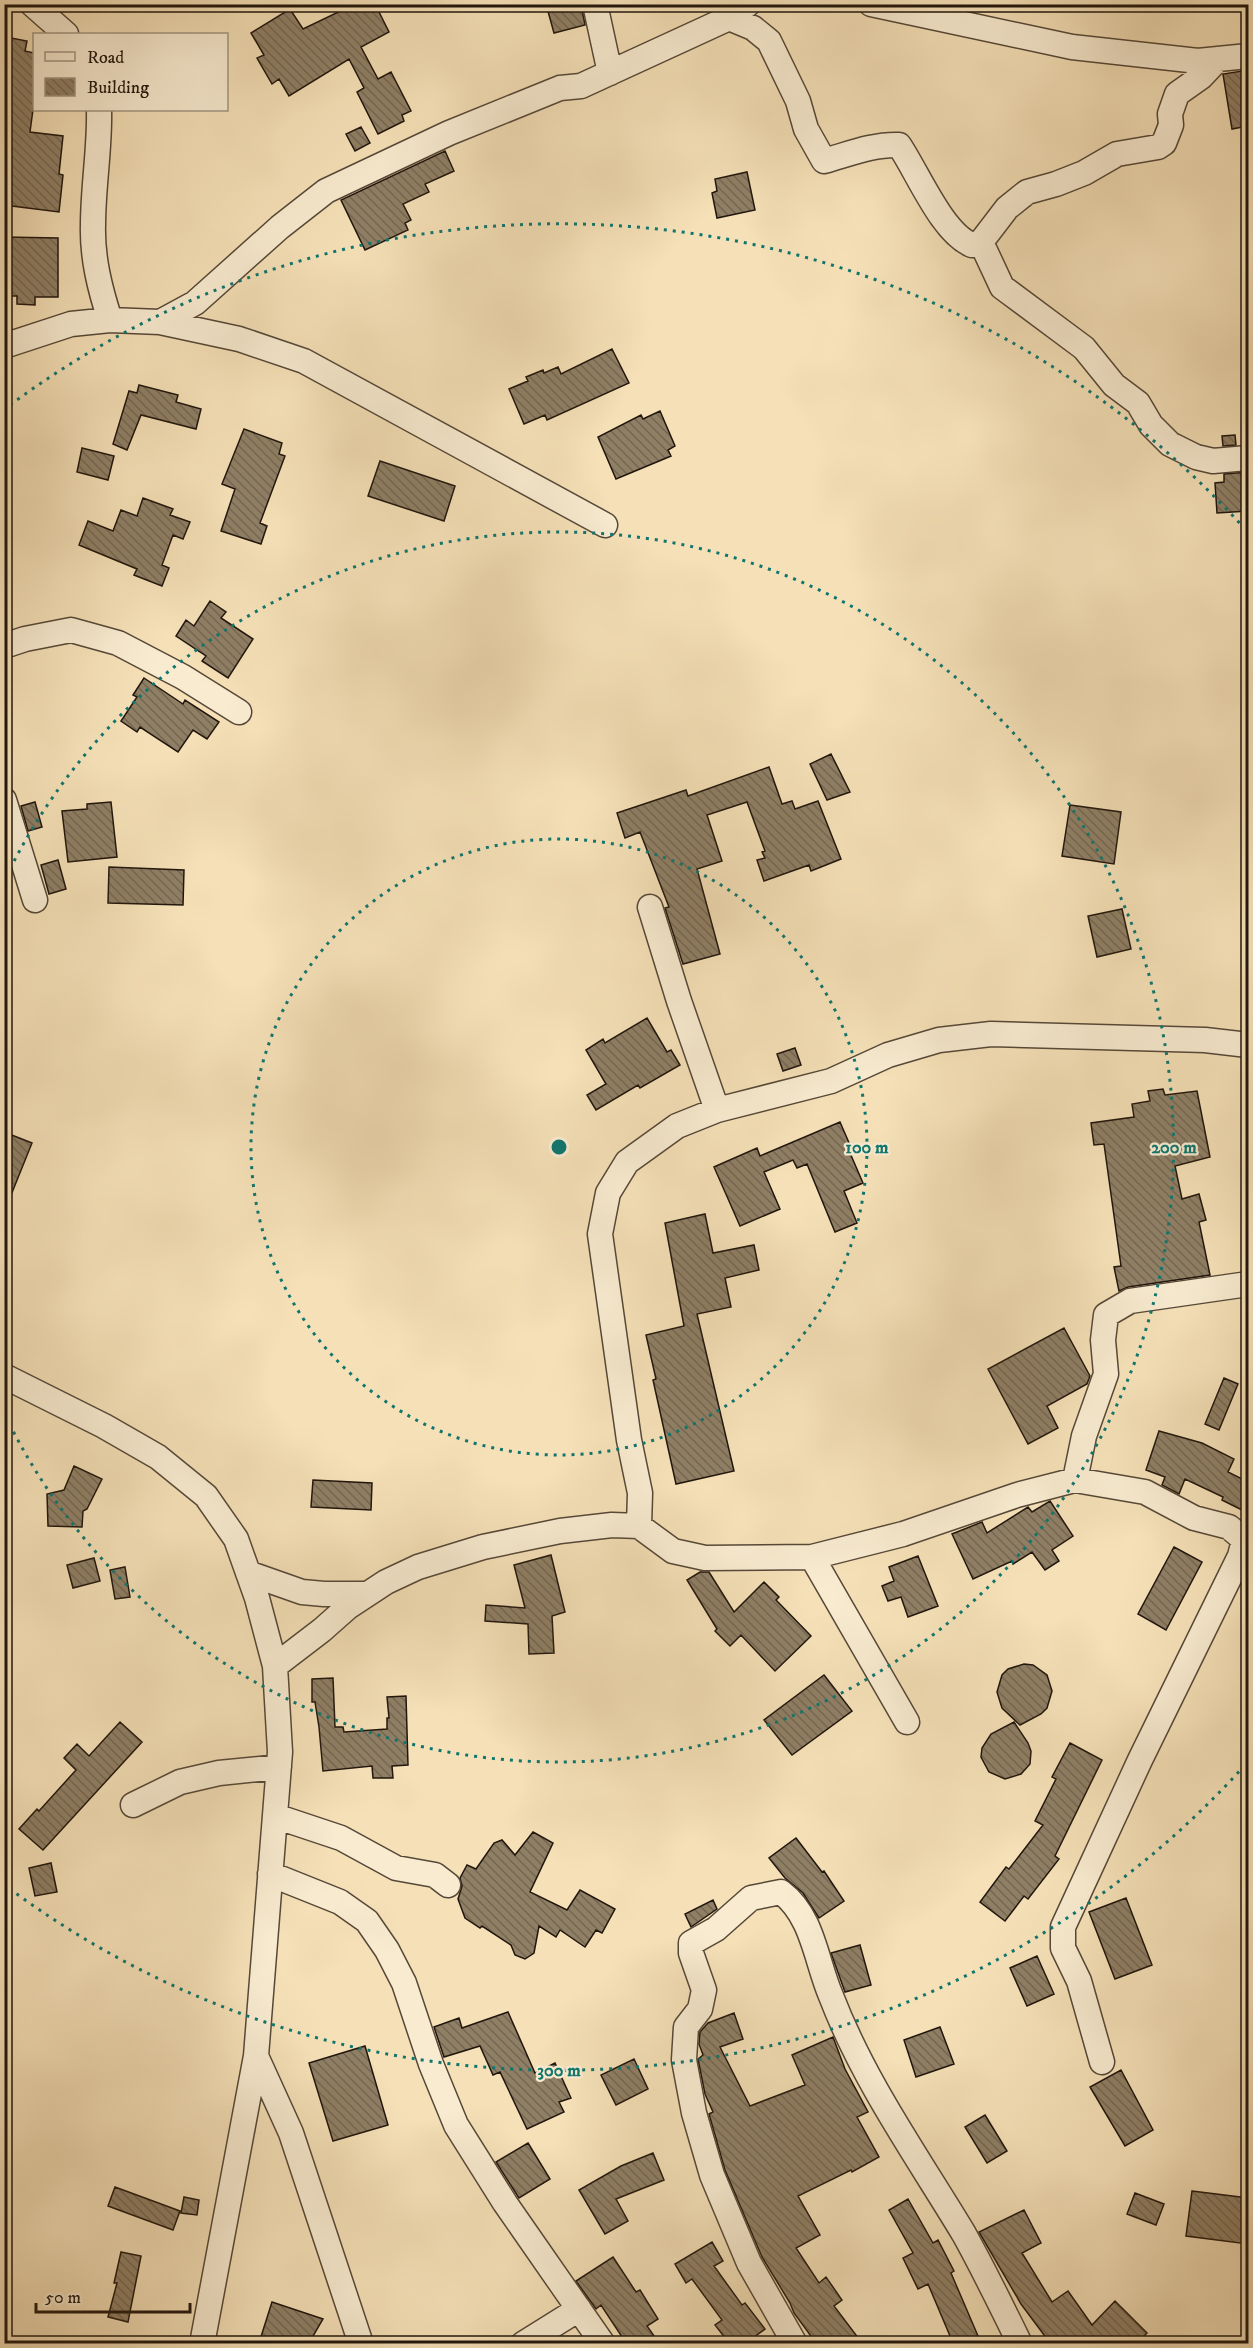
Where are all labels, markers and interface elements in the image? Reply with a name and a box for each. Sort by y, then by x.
legend [33,33,228,111]
text: Road [87,47,124,69]
text: Building [87,77,149,99]
centre of rings [549,1137,569,1157]
text: 100 m [845,1137,889,1159]
text: 200 m [1151,1137,1197,1159]
text: 300 m [537,2060,581,2082]
scale bar [36,2276,190,2314]
text: 50 m [45,2287,81,2309]

